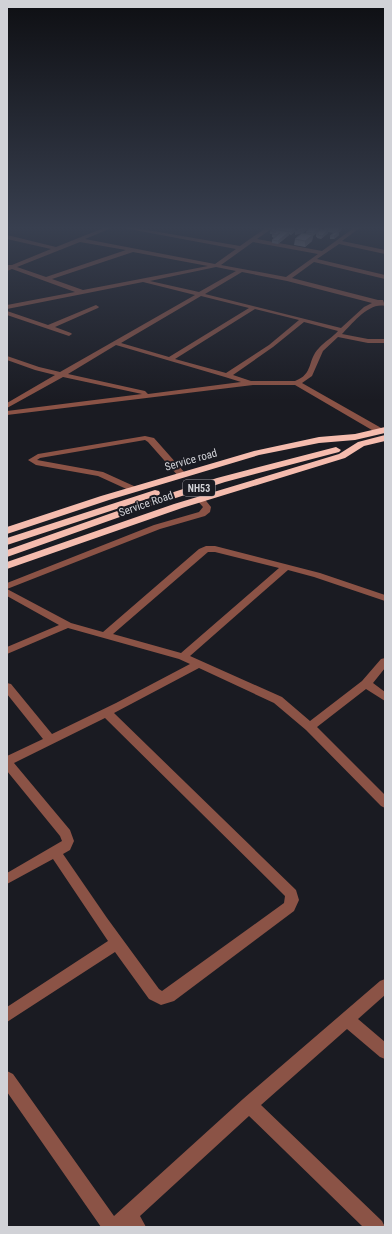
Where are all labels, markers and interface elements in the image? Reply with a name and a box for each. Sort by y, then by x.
street label: Service road [163,446,219,474]
road number: NH53 [183,480,215,496]
street label: Service Road [117,489,175,519]

